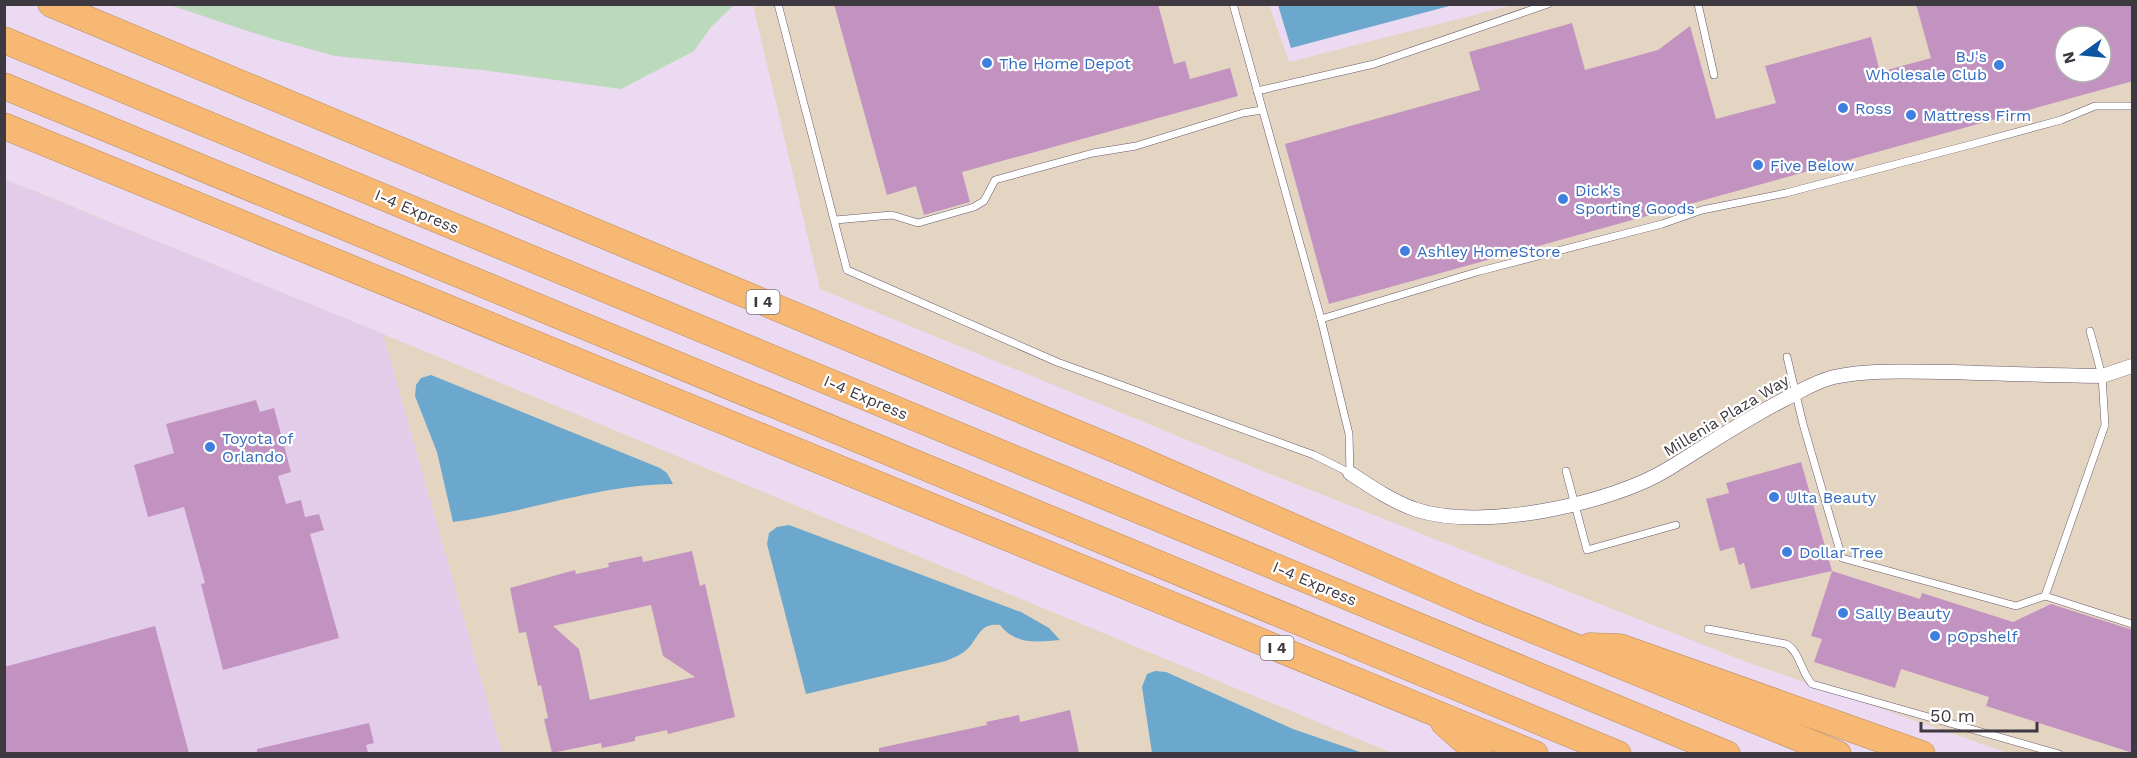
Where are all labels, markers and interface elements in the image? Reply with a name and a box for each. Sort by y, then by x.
north arrow [2053,24,2113,84]
place label: BJ's Wholesale Club [1865,47,1987,84]
text: N [2058,50,2080,66]
place label: The Home Depot [999,54,1131,73]
marker: The Home Depot [980,56,994,70]
marker: BJ's Wholesale Club [1992,58,2006,72]
place label: Ross [1855,99,1892,118]
marker: Ross [1836,101,1850,115]
place label: Mattress Firm [1923,106,2031,125]
marker: Mattress Firm [1904,108,1918,122]
place label: Five Below [1770,156,1854,175]
marker: Five Below [1751,158,1765,172]
place label: Dick's Sporting Goods [1575,181,1695,218]
street label: I-4 Express [372,185,462,238]
marker: Dick's Sporting Goods [1556,192,1570,206]
place label: Ashley HomeStore [1417,242,1561,261]
marker: Ashley HomeStore [1398,244,1412,258]
road number: I 4 [746,290,780,314]
street label: Millenia Plaza Way [1660,370,1793,460]
street label: I-4 Express [821,371,911,424]
place label: Toyota of Orlando [222,429,294,466]
marker: Toyota of Orlando [203,440,217,454]
place label: Ulta Beauty [1786,488,1877,507]
marker: Ulta Beauty [1767,490,1781,504]
place label: Dollar Tree [1799,543,1883,562]
marker: Dollar Tree [1780,545,1794,559]
street label: I-4 Express [1270,557,1360,610]
place label: Sally Beauty [1855,604,1951,623]
marker: Sally Beauty [1836,606,1850,620]
place label: pOpshelf [1947,627,2018,646]
marker: pOpshelf [1928,629,1942,643]
road number: I 4 [1260,636,1294,660]
scale bar [1921,695,2036,733]
text: 50 m [1930,705,1975,726]

